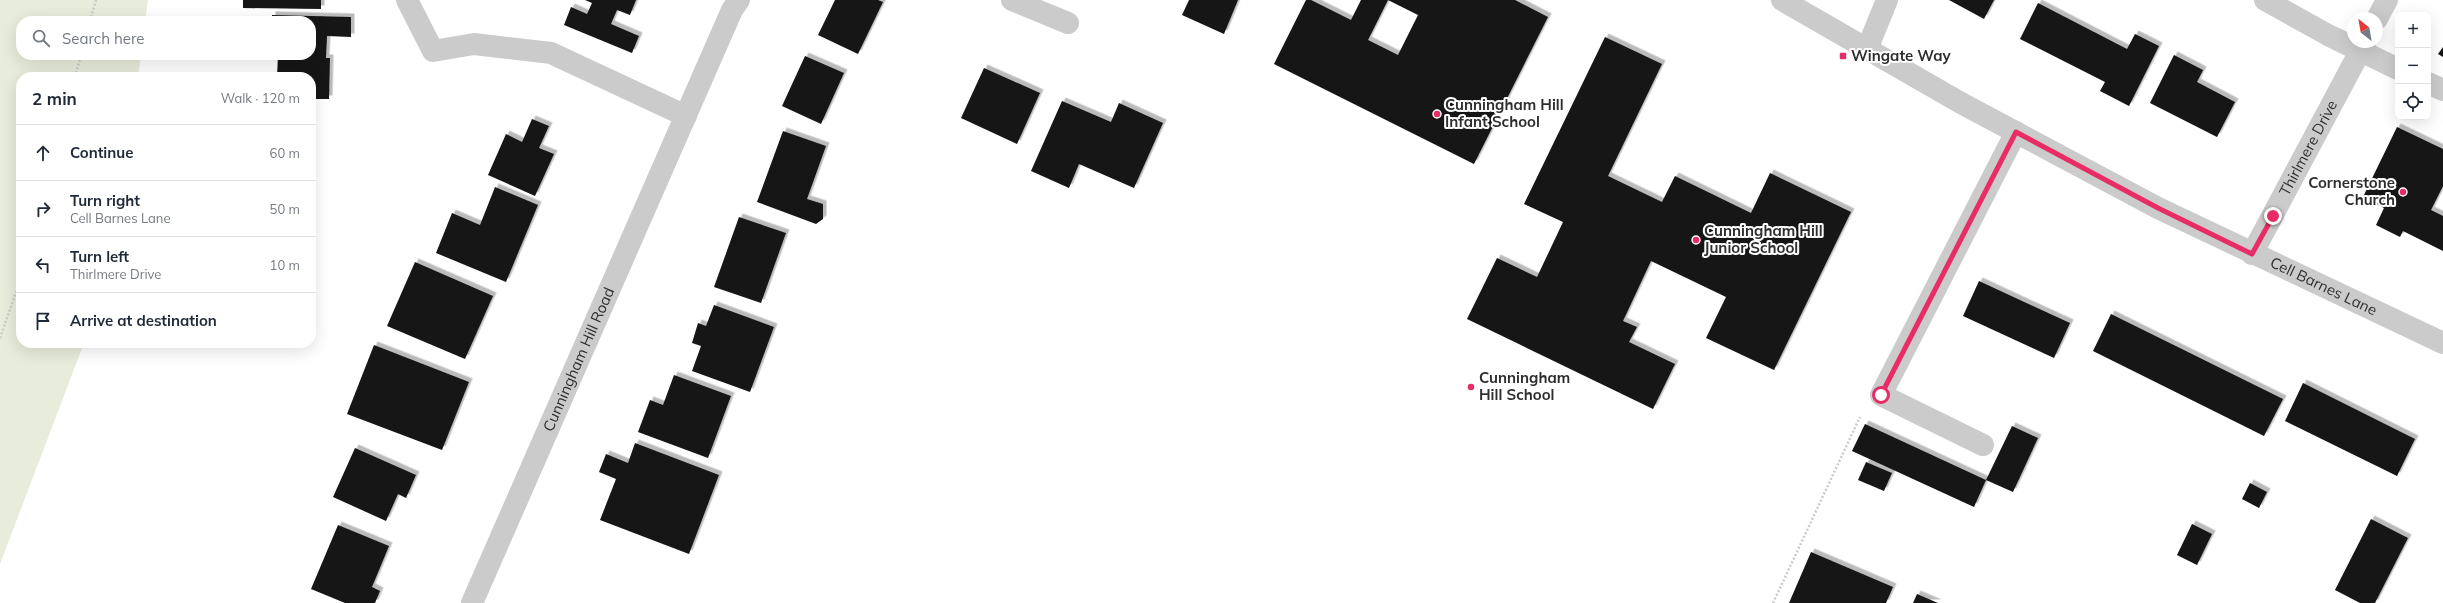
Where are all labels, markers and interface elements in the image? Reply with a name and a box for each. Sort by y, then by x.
north arrow [2347,12,2383,48]
map controls [2395,12,2431,120]
button: + [2395,12,2431,48]
search box [16,16,316,60]
icon: search [30,27,52,49]
text: Search here [62,29,144,48]
place label: Wingate Way [1851,46,1951,65]
button: − [2395,48,2431,84]
marker: Wingate Way [1838,51,1848,61]
button: locate [2395,84,2431,120]
text: 2 min [32,88,77,109]
text: Walk · 120 m [221,90,300,106]
place label: Cunningham Hill Infant School [1445,95,1564,131]
street label: Thirlmere Drive [2275,97,2341,199]
marker: Cunningham Hill Infant School [1432,109,1442,119]
icon: ahead [32,142,54,164]
text: Continue [70,143,133,162]
text: 60 m [270,145,300,161]
place label: Cornerstone Church [2308,173,2395,209]
marker: Cornerstone Church [2398,187,2408,197]
text: Turn right [70,191,140,210]
icon: right [32,198,54,220]
text: 50 m [270,201,300,217]
route end [2264,207,2282,225]
text: Cell Barnes Lane [70,210,171,226]
place label: Cunningham Hill Junior School [1704,221,1823,257]
marker: Cunningham Hill Junior School [1691,235,1701,245]
text: Turn left [70,247,129,266]
street label: Cell Barnes Lane [2267,253,2380,319]
icon: left [32,254,54,276]
text: 10 m [270,257,300,273]
text: Thirlmere Drive [70,266,161,282]
street label: Cunningham Hill Road [538,284,618,434]
icon: arrive [32,310,54,332]
text: Arrive at destination [70,311,217,330]
place label: Cunningham Hill School [1479,368,1570,404]
marker: Cunningham Hill School [1466,382,1476,392]
route start [1872,386,1890,404]

